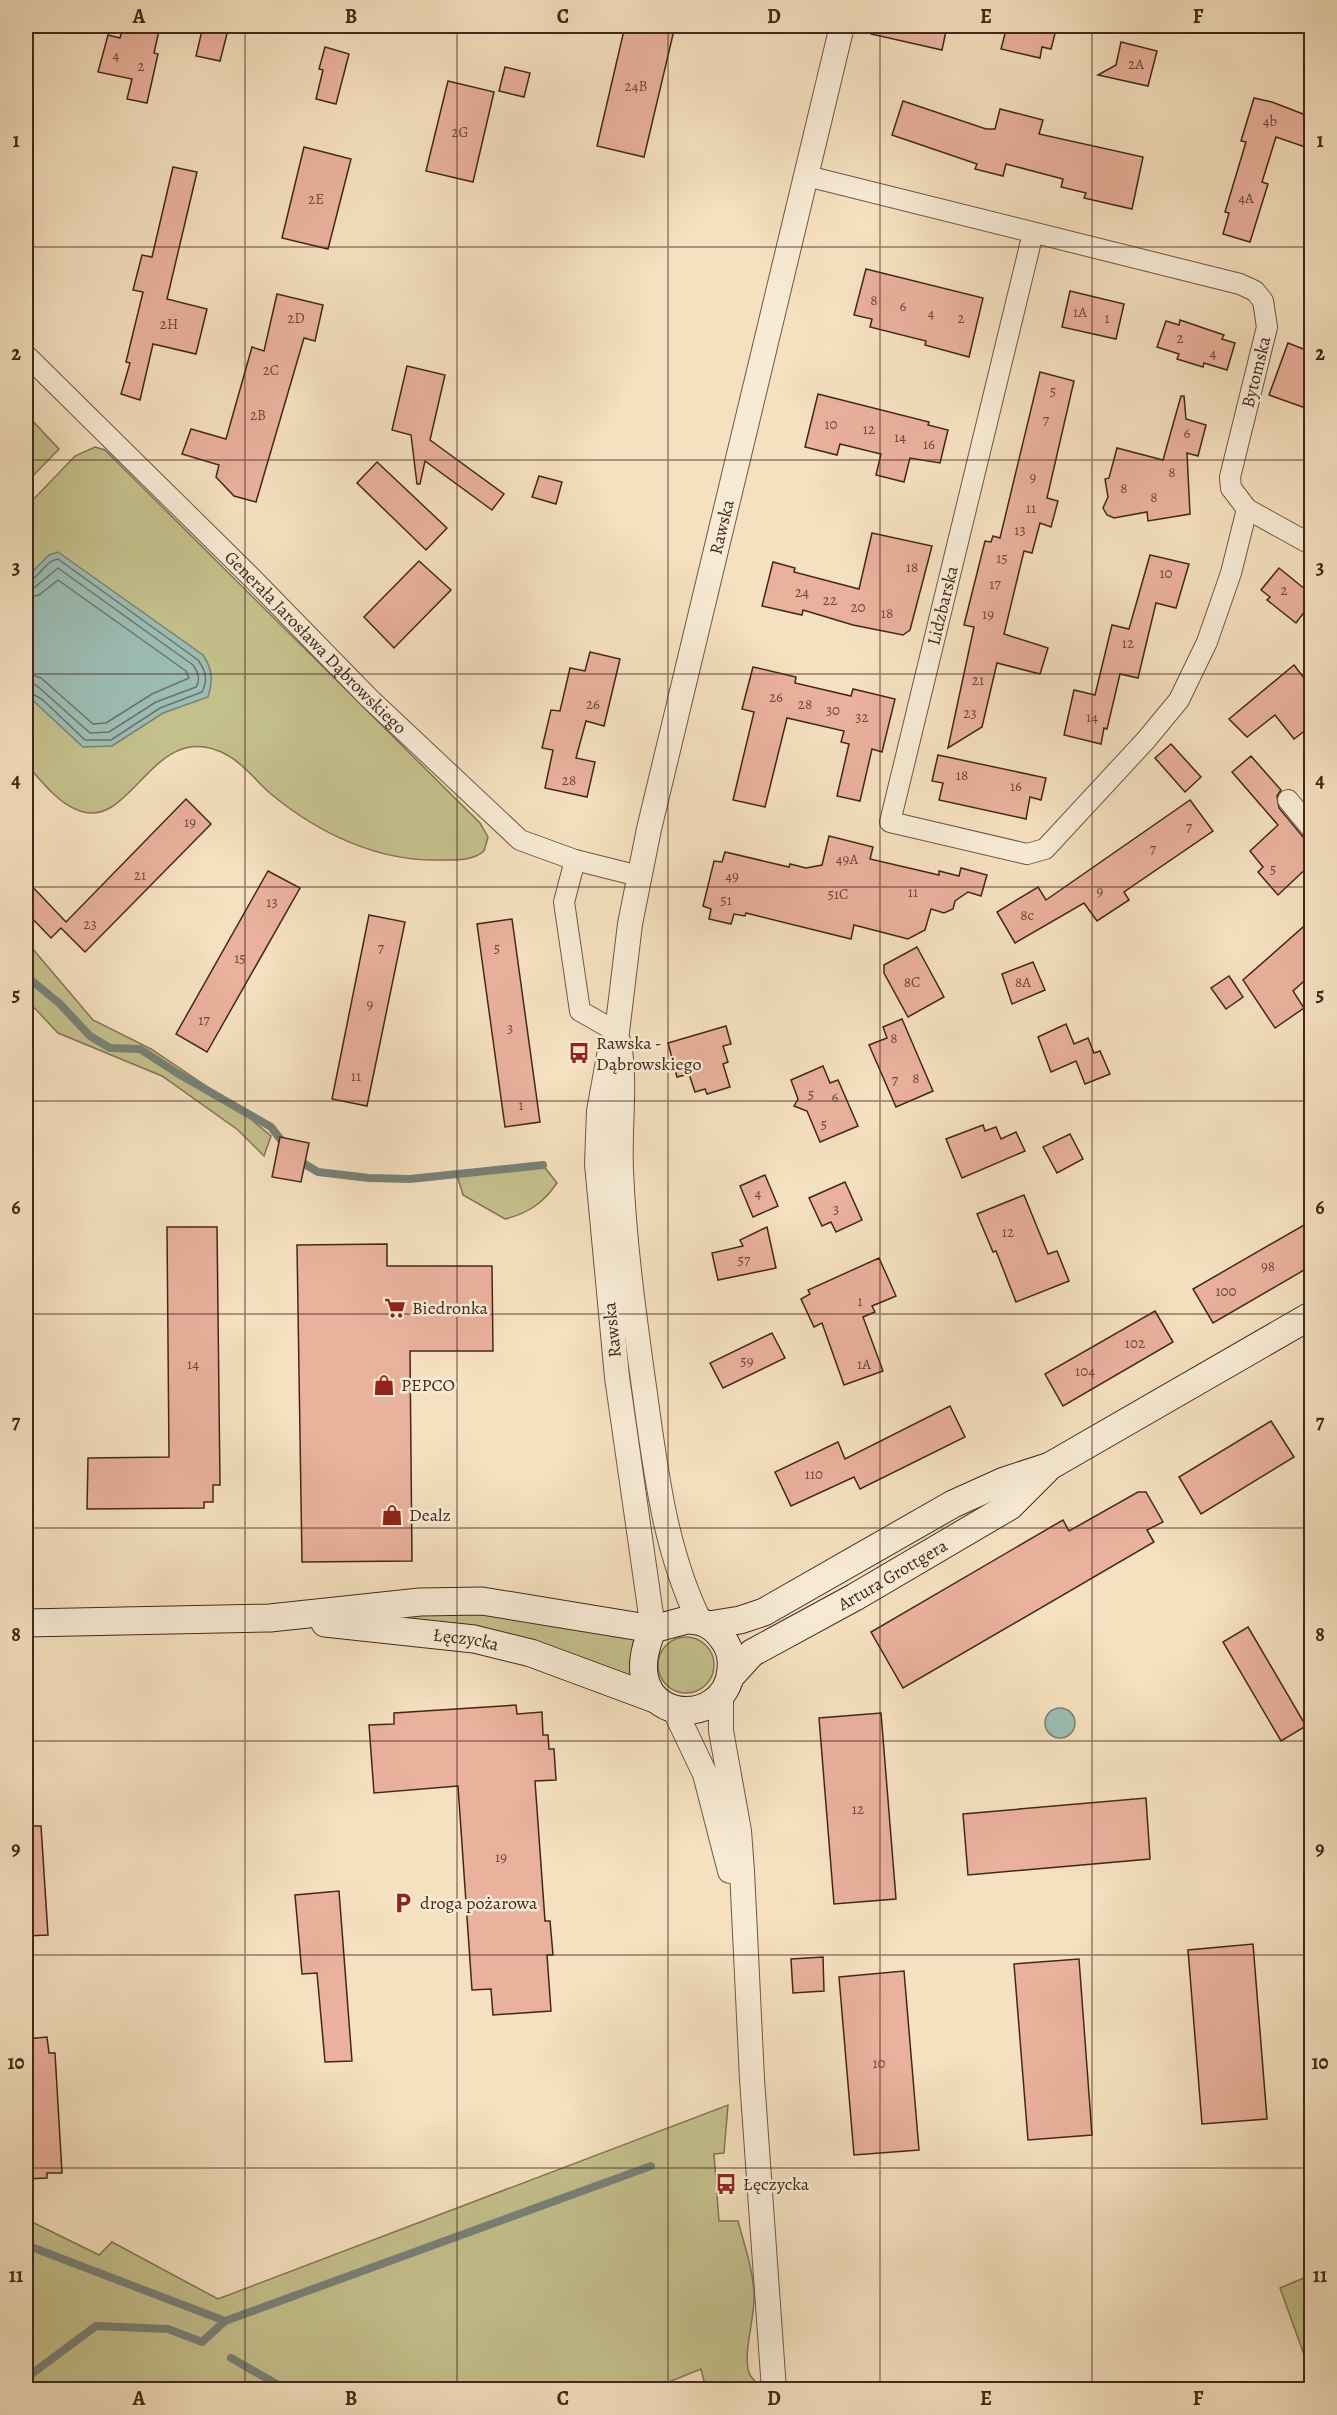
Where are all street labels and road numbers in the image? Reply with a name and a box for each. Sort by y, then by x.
street label: Bytomska [1236,333,1277,410]
street label: Rawska [703,497,740,557]
street label: Generała Jarosława Dąbrowskiego [219,546,412,739]
street label: Lidzbarska [921,563,964,648]
street label: Rawska [597,1301,627,1359]
street label: Artura Grottgera [833,1533,952,1617]
street label: Łęczycka [432,1623,502,1657]

